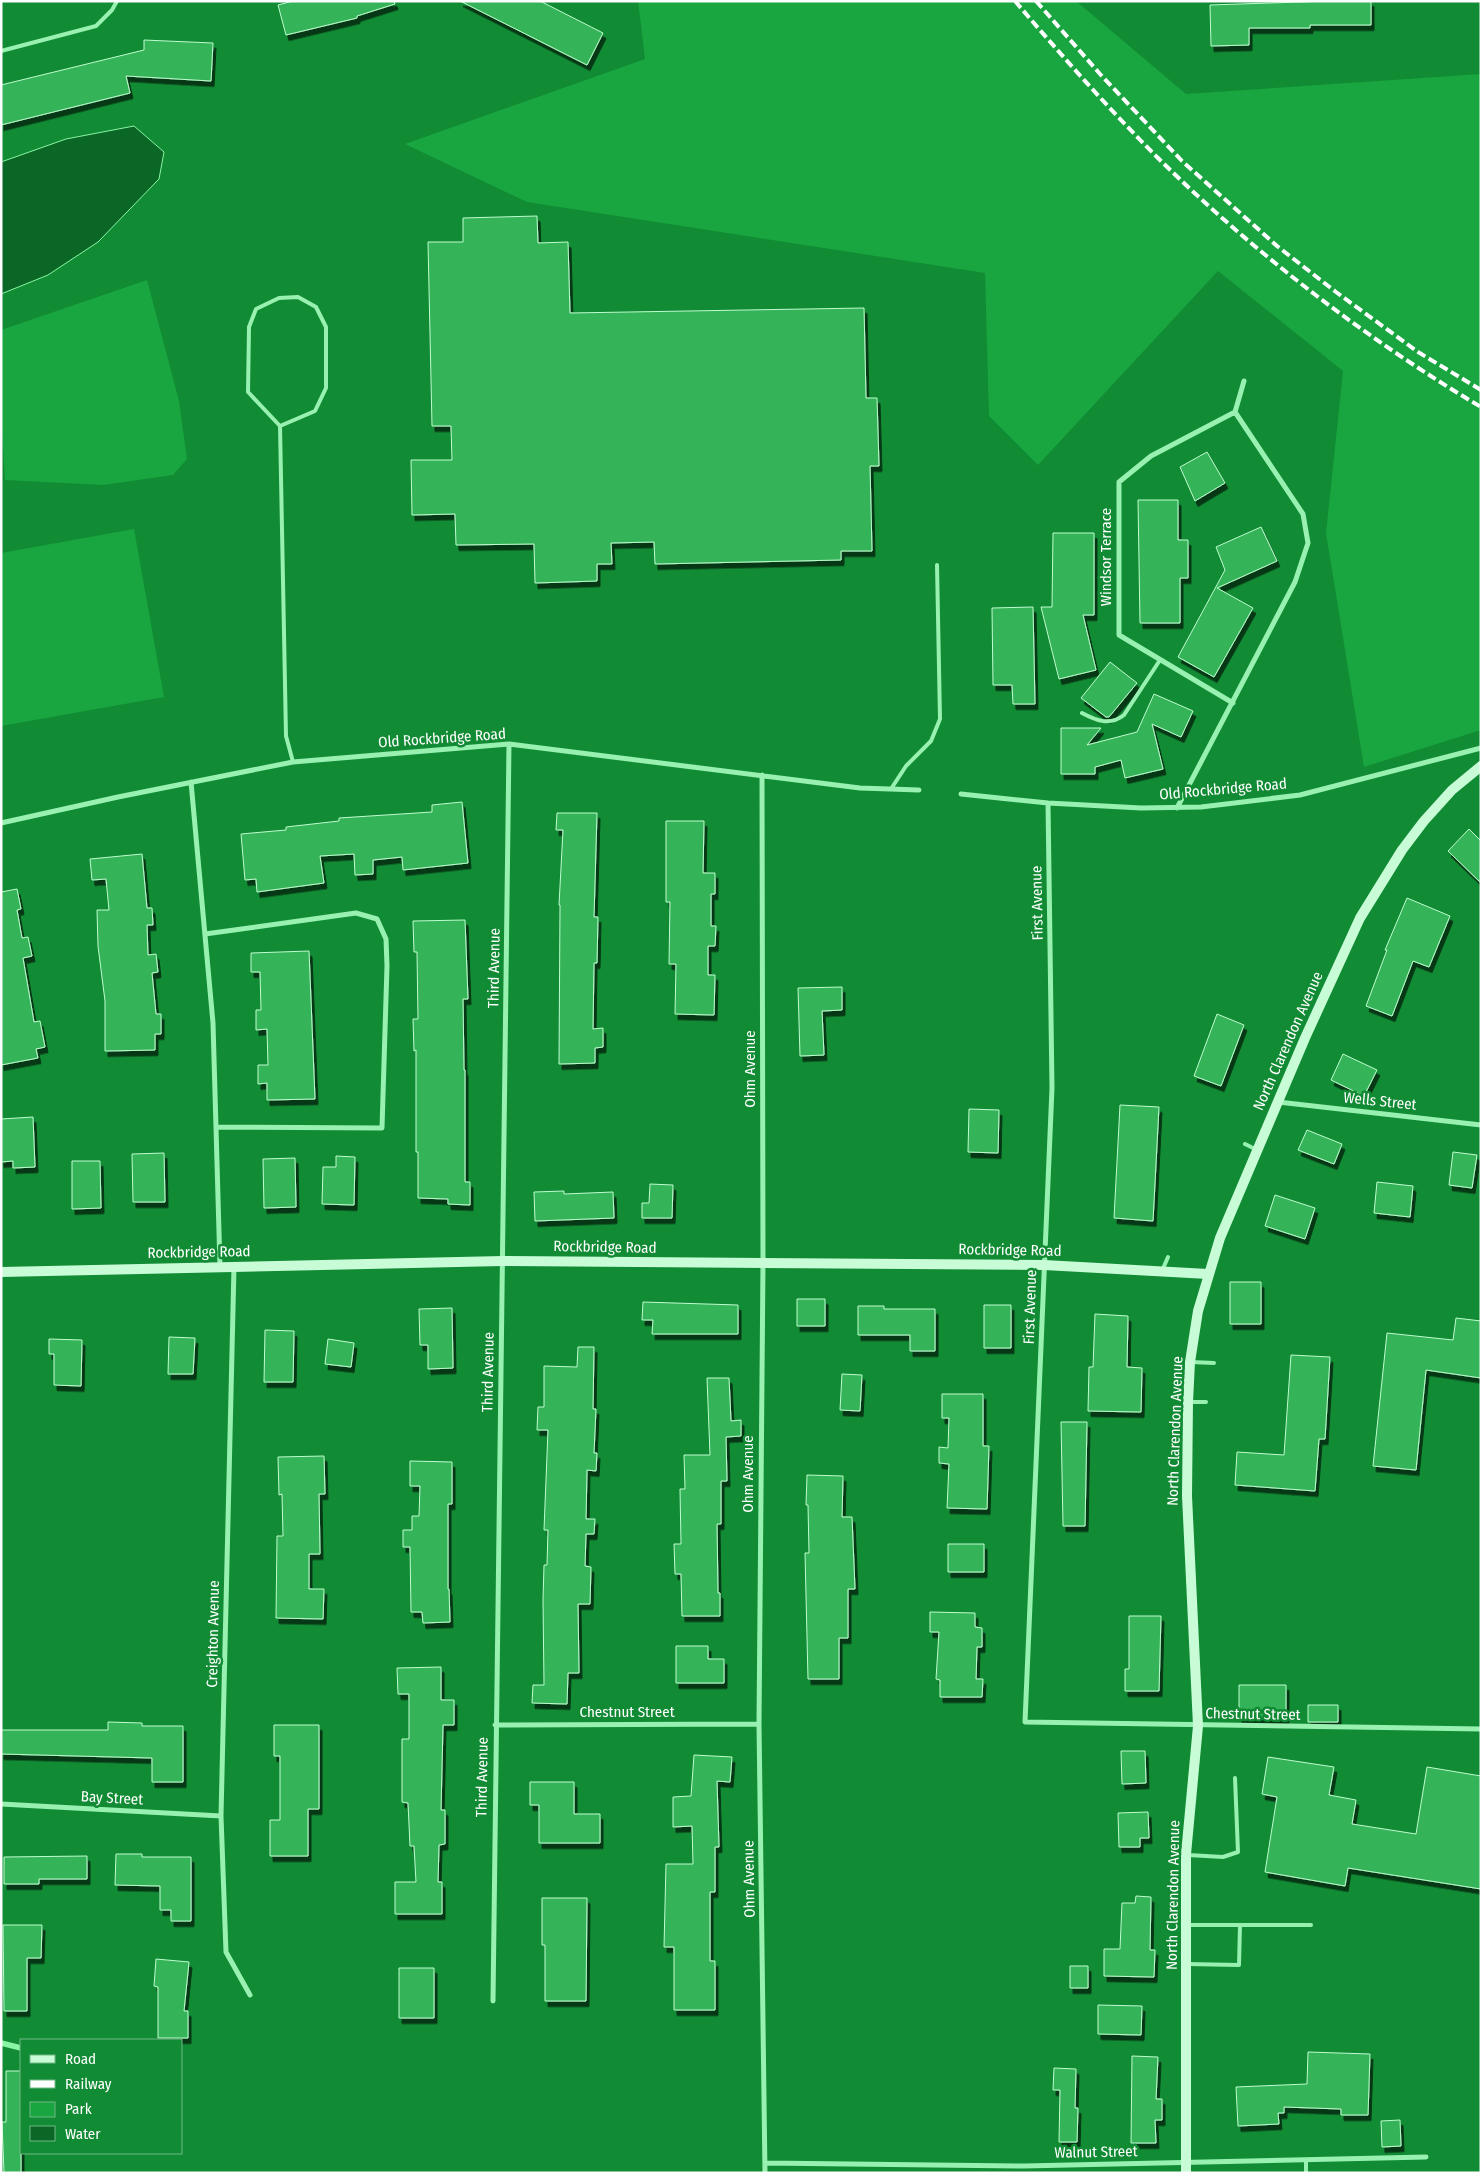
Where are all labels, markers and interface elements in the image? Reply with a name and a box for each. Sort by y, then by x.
street label: Windsor Terrace [1097,508,1115,606]
street label: Old Rockbridge Road [378,725,506,751]
street label: Old Rockbridge Road [1158,774,1288,804]
street label: First Avenue [1027,865,1047,941]
street label: Third Avenue [484,928,504,1008]
street label: North Clarendon Avenue [1249,969,1327,1113]
street label: Ohm Avenue [741,1030,759,1108]
street label: Wells Street [1343,1088,1417,1114]
street label: Rockbridge Road [553,1237,657,1257]
street label: Rockbridge Road [958,1240,1062,1260]
street label: Rockbridge Road [147,1242,251,1262]
street label: First Avenue [1020,1269,1040,1345]
street label: Third Avenue [478,1332,498,1412]
street label: North Clarendon Avenue [1163,1356,1187,1506]
street label: Ohm Avenue [739,1435,757,1513]
street label: Creighton Avenue [203,1580,223,1688]
street label: Chestnut Street [579,1703,675,1721]
street label: Chestnut Street [1205,1704,1301,1724]
street label: Third Avenue [472,1737,492,1817]
street label: Bay Street [80,1787,144,1809]
street label: North Clarendon Avenue [1163,1820,1183,1970]
street label: Ohm Avenue [739,1840,759,1918]
legend [20,2039,182,2154]
text: Road [65,2050,96,2068]
text: Railway [65,2075,112,2093]
text: Park [65,2100,92,2118]
text: Water [65,2125,101,2143]
street label: Walnut Street [1054,2142,1138,2162]

